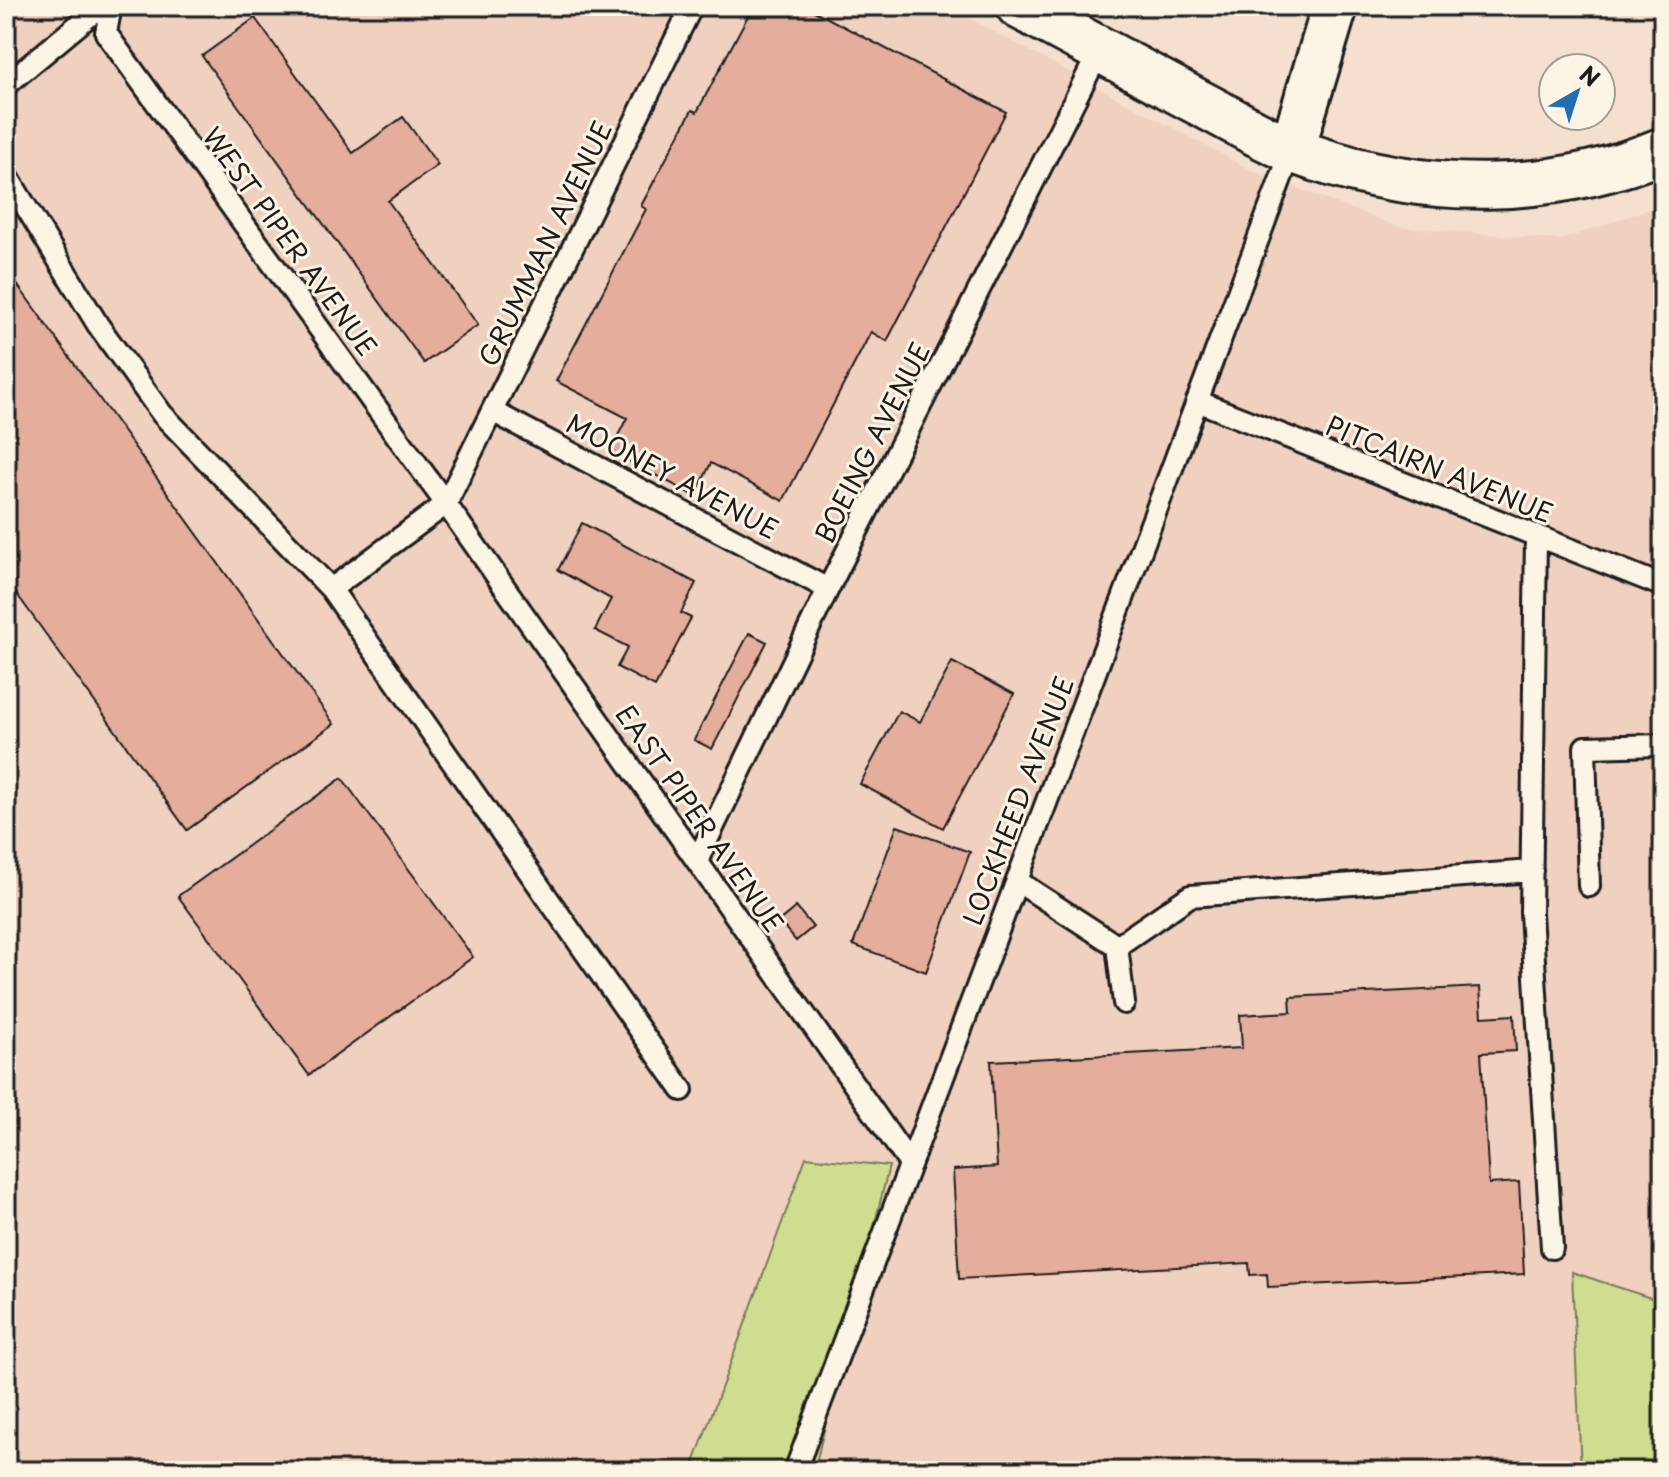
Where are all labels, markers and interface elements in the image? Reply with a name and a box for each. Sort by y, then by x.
north arrow [1537,52,1617,132]
text: N [1573,57,1608,94]
street label: GRUMMAN AVENUE [468,114,621,372]
street label: WEST PIPER AVENUE [194,118,387,364]
street label: BOEING AVENUE [804,335,939,549]
street label: MOONEY AVENUE [560,403,786,548]
street label: PITCAIRN AVENUE [1320,405,1559,532]
street label: LOCKHEED AVENUE [952,671,1083,930]
street label: EAST PIPER AVENUE [607,696,794,940]

